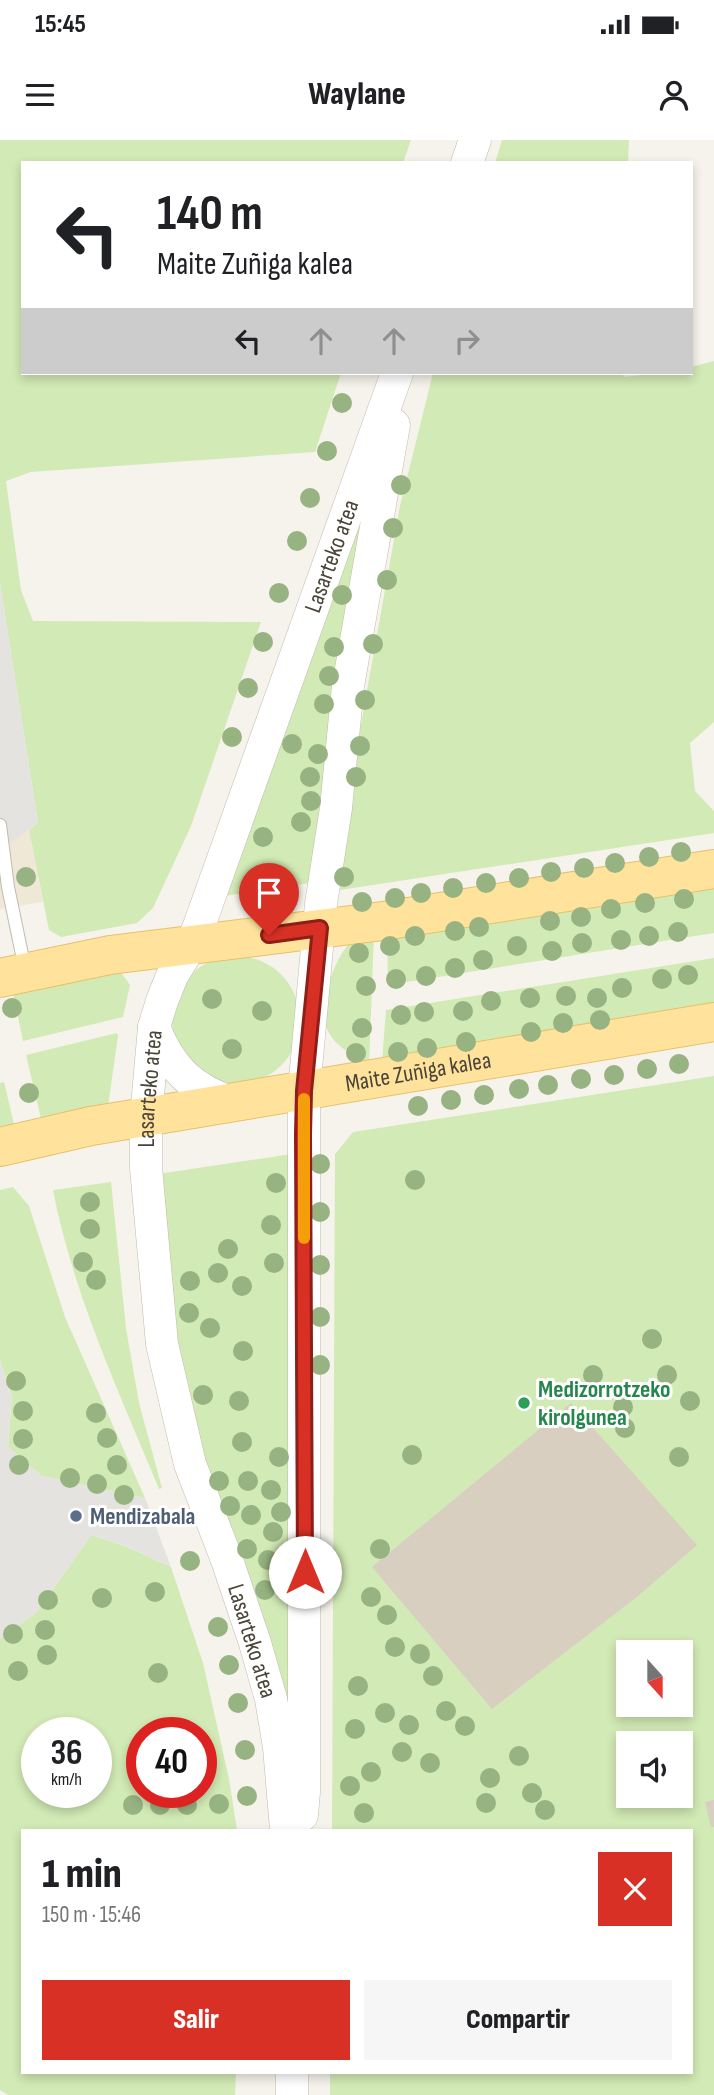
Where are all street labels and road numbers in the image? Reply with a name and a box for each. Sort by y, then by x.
street label: Lasarteko atea [298,496,365,616]
street label: Lasarteko atea [131,1029,168,1148]
street label: Maite Zuñiga kalea [343,1045,493,1098]
street label: Lasarteko atea [221,1581,283,1701]

